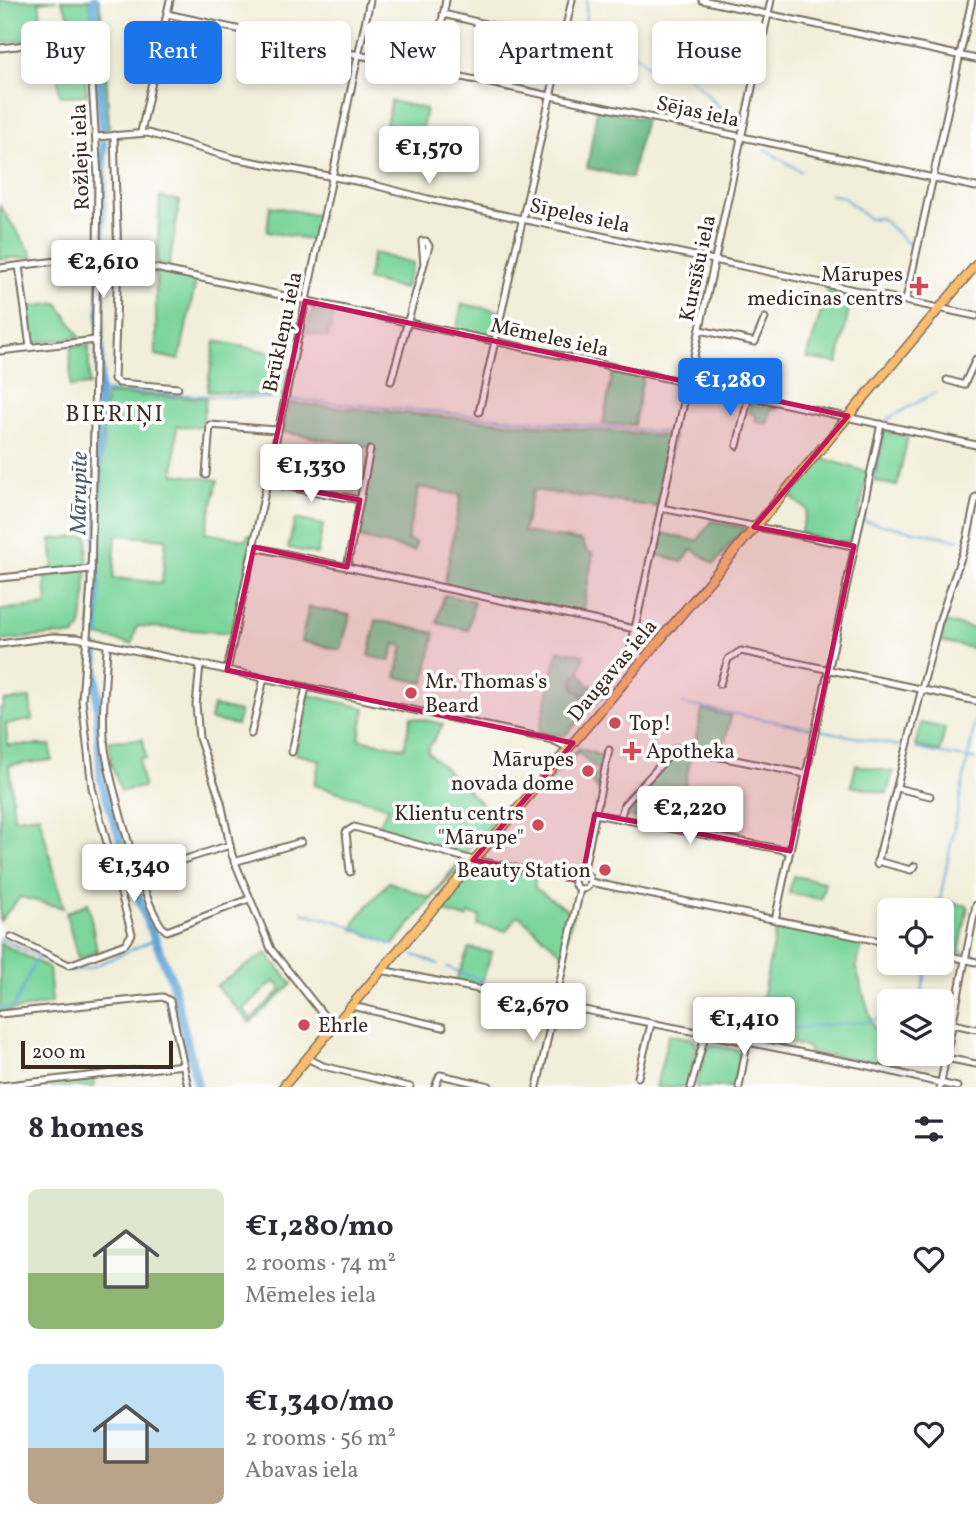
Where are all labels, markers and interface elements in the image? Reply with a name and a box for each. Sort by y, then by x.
chip: Buy [21,21,110,84]
chip: Rent [124,21,222,84]
chip: Filters [236,21,351,84]
chip: New [365,21,460,84]
chip: Apartment [474,21,638,84]
chip: House [652,21,766,84]
street label: Sējas iela [654,90,742,135]
street label: Rožleju iela [65,103,98,211]
pin: €1,570 [372,127,486,186]
text: €1,570 [395,133,463,165]
street label: Sīpeles iela [527,192,633,241]
street label: Kursīšu iela [673,212,724,324]
pin: €2,610 [46,240,160,300]
text: €2,610 [67,247,139,279]
place label: Mārupes medicīnas centrs [747,261,903,314]
street label: Brūkleņu iela [256,269,310,395]
marker: Mārupes medicīnas centrs [909,276,929,296]
street label: Mēmeles iela [488,312,611,365]
pin: €1,280 [673,358,787,418]
text: €1,280 [694,365,766,397]
district label: BIERIŅI [65,399,165,431]
pin: €1,330 [254,444,368,504]
water label: Mārupīte [63,451,97,536]
text: €1,330 [276,451,346,483]
street label: Daugavas iela [562,613,665,729]
place label: Mr. Thomas's Beard [425,668,547,721]
marker: Mr. Thomas's Beard [403,685,419,701]
place label: Top! [629,710,672,739]
marker: Top! [607,715,623,731]
place label: Apotheka [646,738,735,767]
marker: Apotheka [624,743,640,759]
place label: Mārupes novada dome [451,746,574,799]
marker: Mārupes novada dome [580,763,596,779]
pin: €2,220 [633,786,747,846]
text: €2,220 [653,793,727,825]
place label: Klientu centrs "Mārupe" [394,800,524,853]
marker: Klientu centrs "Mārupe" [530,817,546,833]
pin: €1,340 [77,844,191,904]
text: €1,340 [98,851,170,883]
place label: Beauty Station [457,857,591,886]
marker: Beauty Station [597,862,613,878]
map controls [877,898,954,1066]
button: locate [877,898,954,975]
pin: €2,670 [476,984,590,1043]
button: layers [877,989,954,1066]
text: €2,670 [497,990,569,1022]
pin: €1,410 [687,998,801,1057]
text: €1,410 [709,1004,779,1036]
place label: Ehrle [318,1012,368,1041]
marker: Ehrle [296,1017,312,1033]
scale bar [21,1038,173,1070]
text: 200 m [32,1040,86,1066]
text: 8 homes [28,1108,144,1150]
icon: filters [910,1110,948,1148]
text: €1,280/mo [245,1206,394,1248]
icon: home [84,1217,168,1301]
icon: heart [910,1240,948,1278]
text: 2 rooms · 74 m² [245,1248,396,1280]
text: Mēmeles iela [245,1280,377,1312]
text: €1,340/mo [245,1381,394,1423]
icon: home [84,1392,168,1476]
icon: heart [910,1415,948,1453]
text: 2 rooms · 56 m² [245,1423,396,1455]
text: Abavas iela [245,1455,359,1487]

